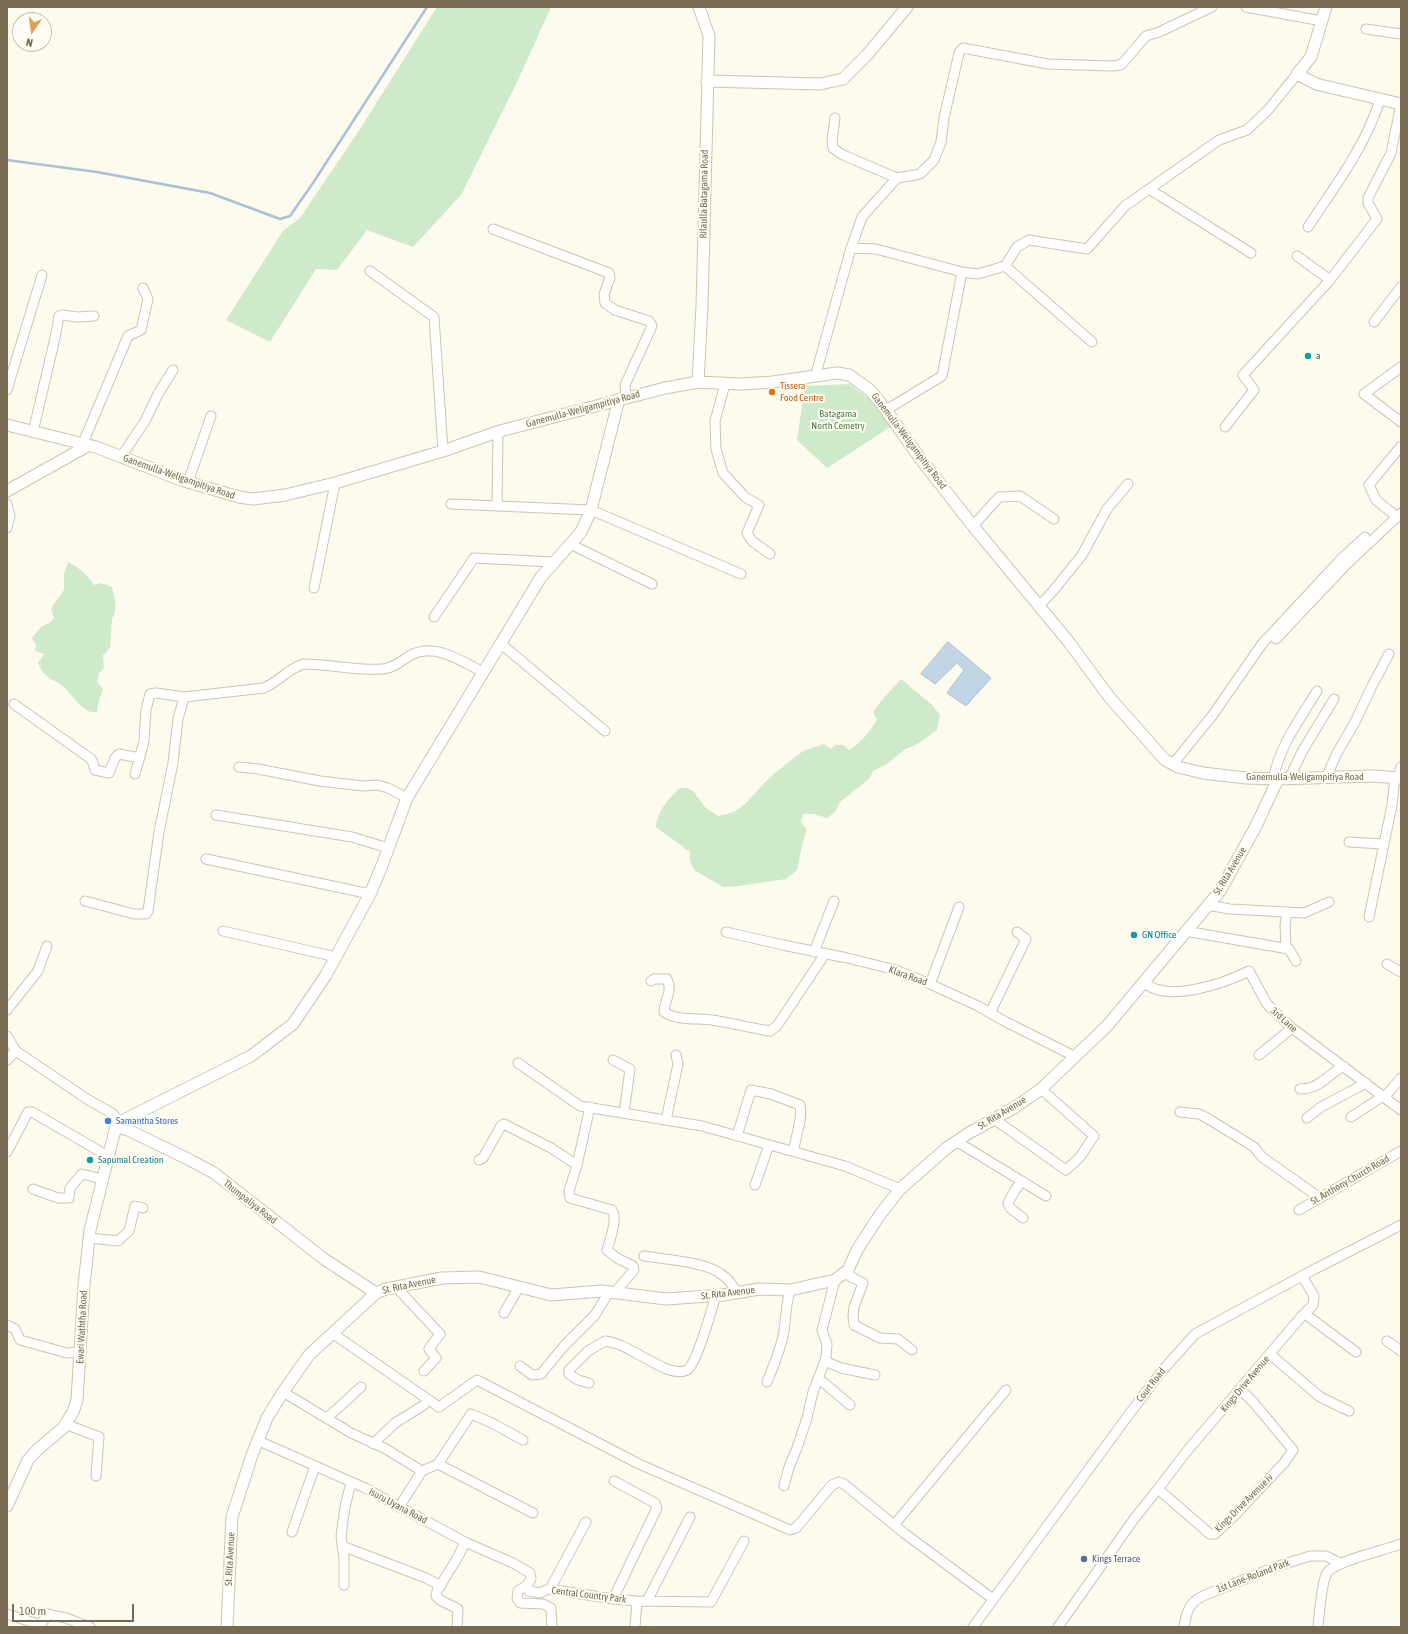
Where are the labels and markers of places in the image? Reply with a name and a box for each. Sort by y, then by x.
place label: a [1316,350,1321,362]
marker: a [1303,351,1313,361]
place label: Tissera Food Centre [780,380,824,404]
marker: Tissera Food Centre [767,387,777,397]
place label: GN Office [1142,929,1176,941]
marker: GN Office [1129,930,1139,940]
place label: Samantha Stores [116,1115,178,1127]
marker: Samantha Stores [103,1116,113,1126]
place label: Sapumal Creation [98,1154,164,1166]
marker: Sapumal Creation [85,1155,95,1165]
place label: Kings Terrace [1092,1553,1140,1565]
marker: Kings Terrace [1079,1554,1089,1564]

